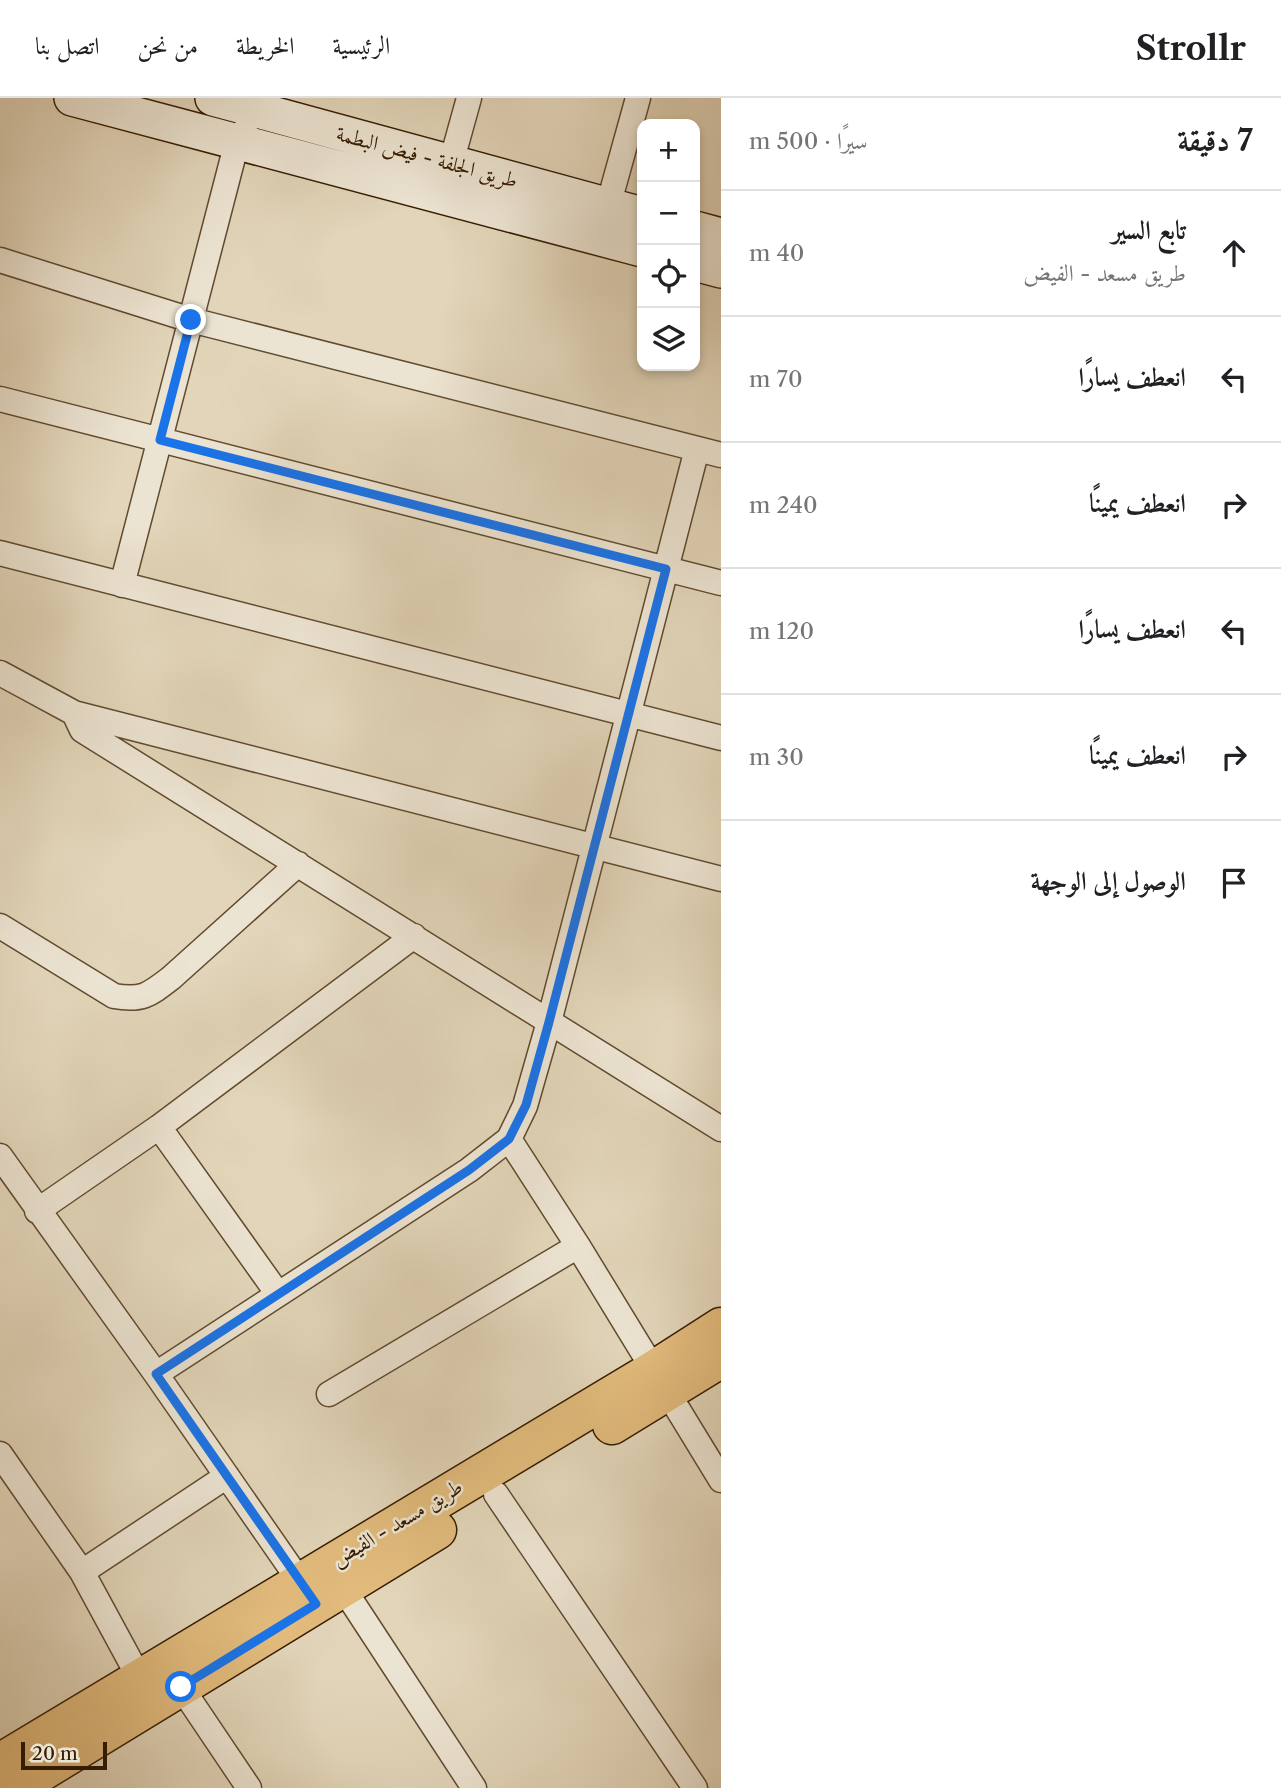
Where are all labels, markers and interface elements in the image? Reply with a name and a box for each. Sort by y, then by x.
text: Strollr [1135,28,1246,69]
text: اتصل بنا [35,31,99,60]
text: من نحن [137,31,198,60]
text: الخريطة [236,31,294,60]
text: الرئيسية [332,31,390,60]
map controls [637,119,700,371]
button: + [637,119,700,182]
street label: طريق الجلفة - فيض البطمة [333,120,521,195]
text: 7 دقيقة [1177,122,1253,159]
text: سيرًا · 500 m [749,127,868,155]
button: − [637,182,700,245]
text: تابع السير [1112,214,1186,246]
icon: ahead [1215,234,1253,272]
text: 40 m [749,239,804,267]
button: locate [637,245,700,308]
text: طريق مسعد - الفيض [1023,259,1186,287]
route end [175,304,206,335]
button: layers [637,308,700,371]
icon: left [1215,360,1253,398]
text: انعطف يسارًا [1078,361,1186,393]
text: 70 m [749,365,802,393]
icon: right [1215,486,1253,524]
text: انعطف يمينًا [1089,487,1186,519]
text: 240 m [749,491,818,519]
icon: left [1215,612,1253,650]
text: انعطف يسارًا [1078,613,1186,645]
text: 120 m [749,617,814,645]
icon: right [1215,738,1253,776]
text: انعطف يمينًا [1089,739,1186,771]
text: 30 m [749,743,804,771]
icon: arrive [1215,864,1253,902]
text: الوصول إلى الوجهة [1031,865,1186,897]
street label: طريق مسعد - الفيض [327,1474,468,1573]
route start [165,1671,196,1702]
scale bar [21,1739,107,1771]
text: 20 m [32,1742,78,1765]

